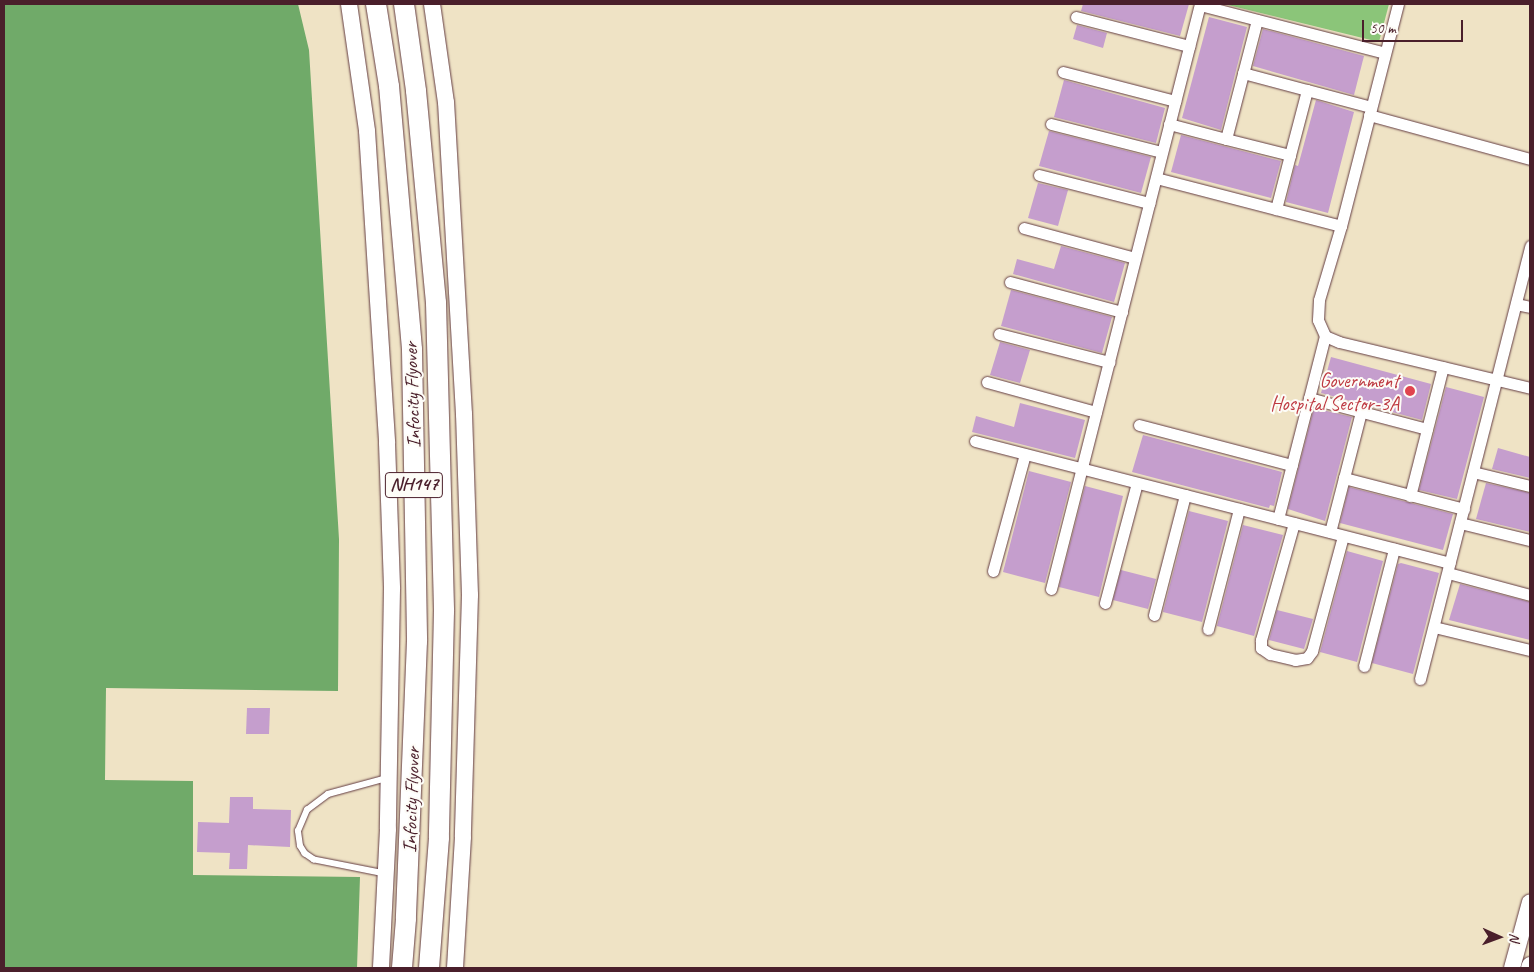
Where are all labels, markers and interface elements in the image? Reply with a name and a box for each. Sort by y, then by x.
scale bar [1364,10,1465,42]
text: 50 m [1370,19,1396,38]
street label: Infocity Flyover [398,342,426,448]
place label: Government Hospital Sector-3A [1270,368,1399,415]
marker: Government Hospital Sector-3A [1403,384,1417,398]
road number: NH147 [384,468,444,502]
street label: Infocity Flyover [397,747,425,853]
north arrow [1474,912,1524,962]
text: N [1506,933,1523,942]

